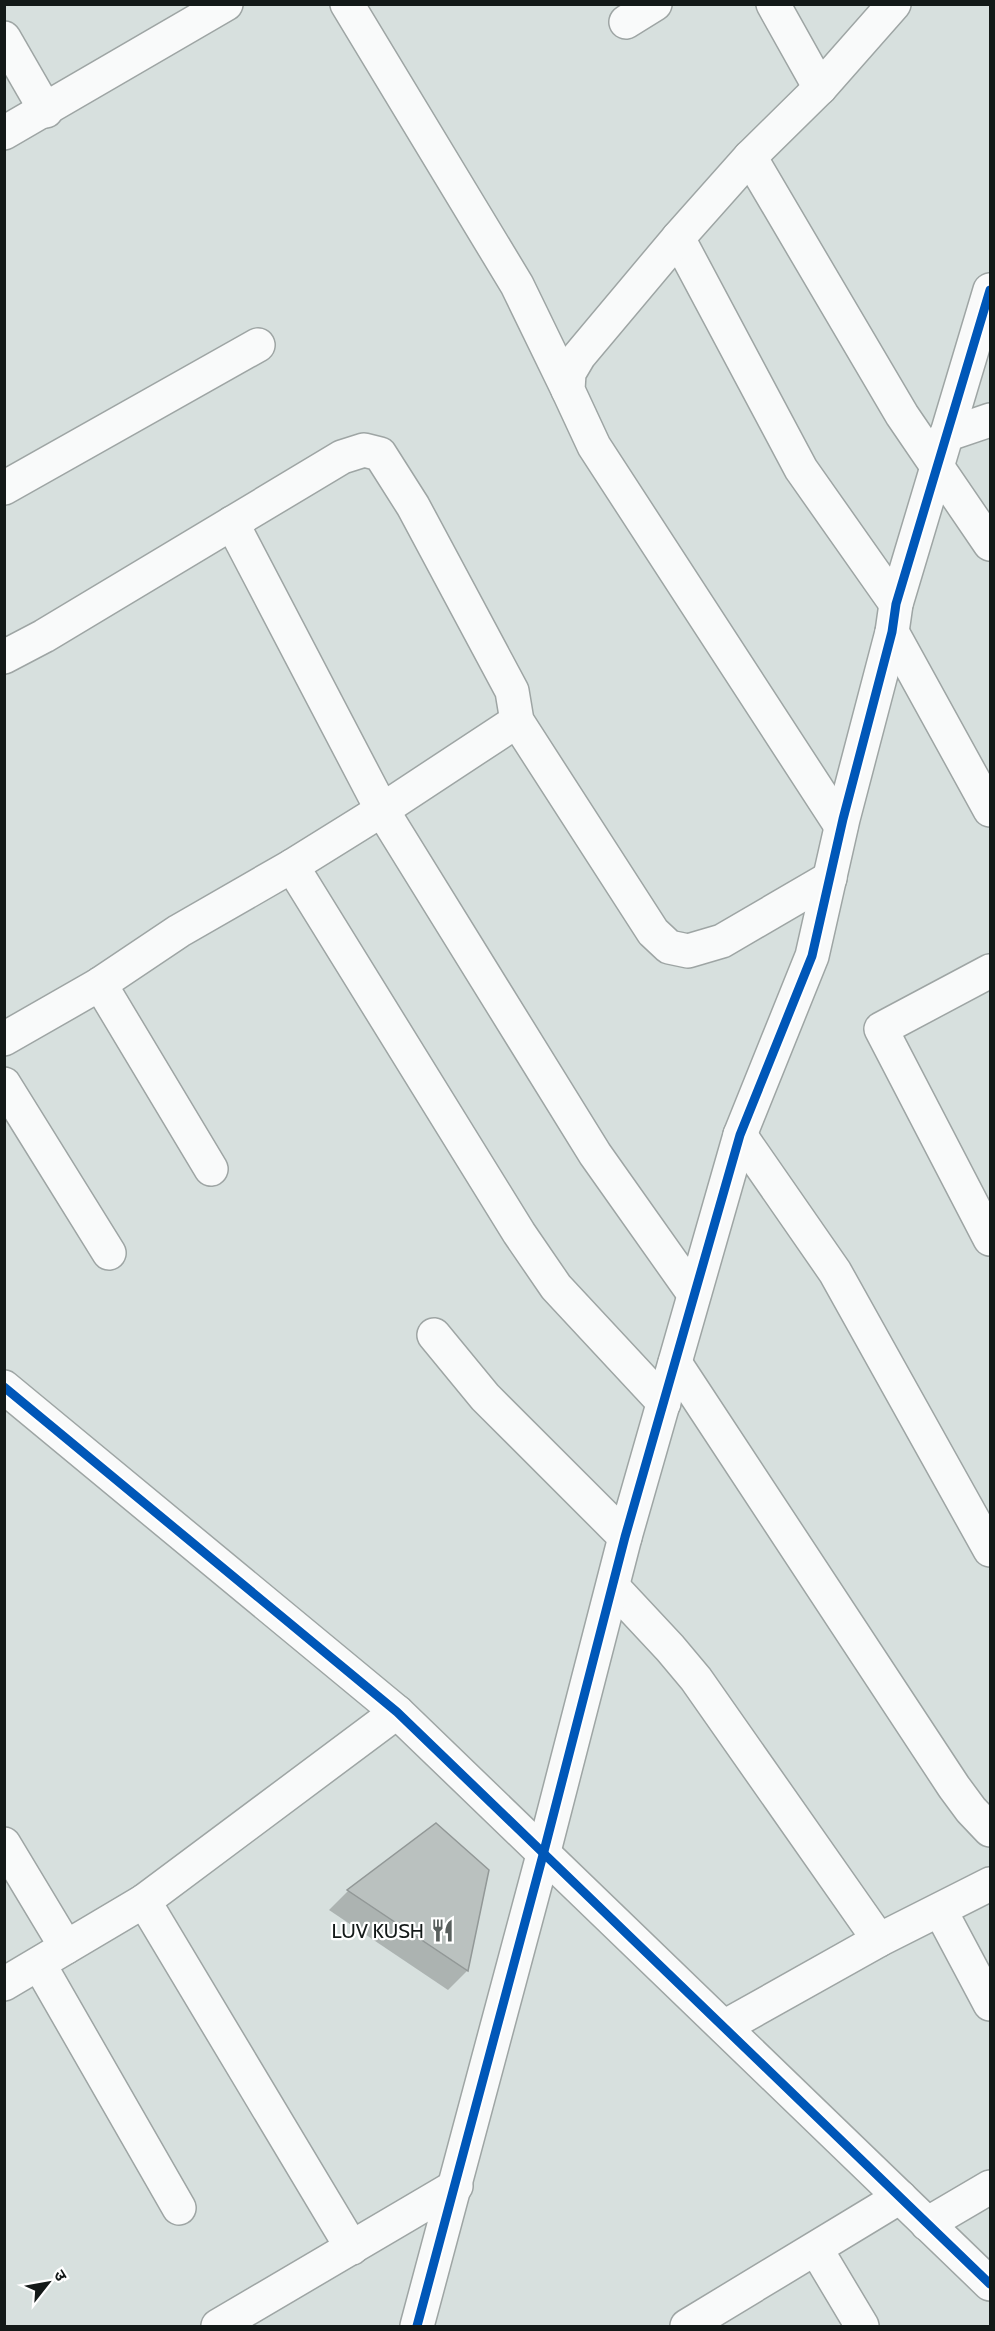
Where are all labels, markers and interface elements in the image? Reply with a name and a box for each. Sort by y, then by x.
restaurant icon: LUV KUSH [429,1918,455,1944]
place label: LUV KUSH [332,1919,424,1943]
north arrow [18,2253,78,2313]
text: उ [50,2267,71,2285]

